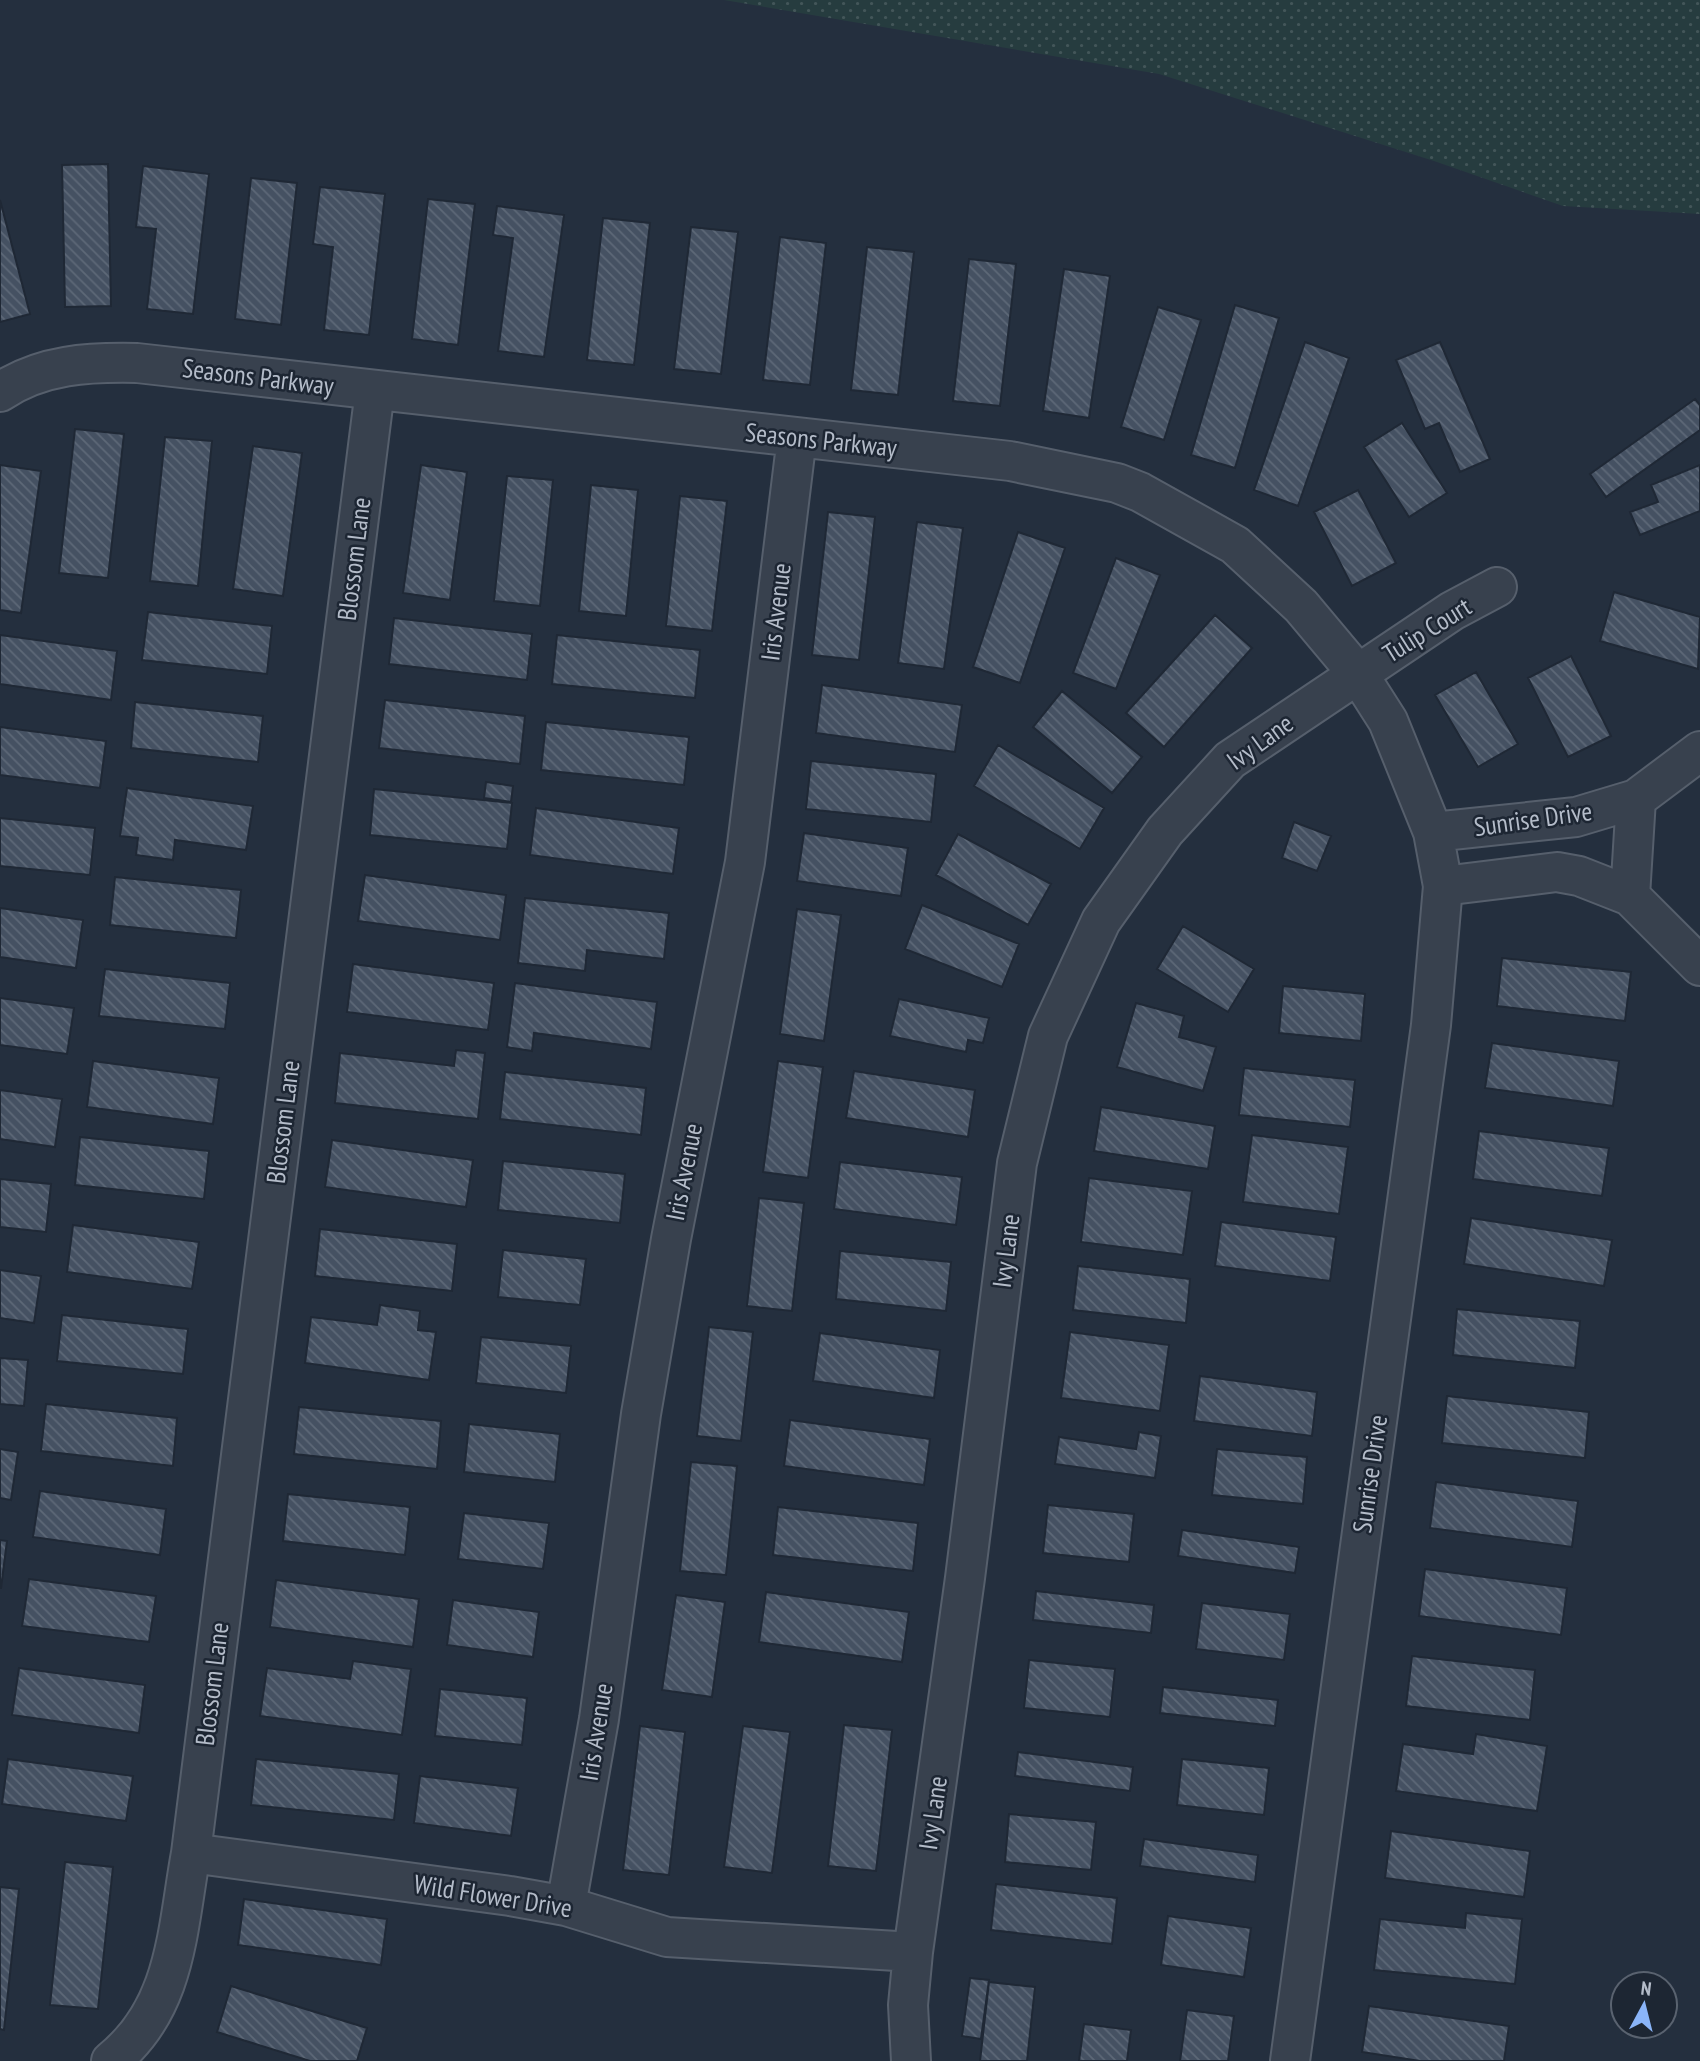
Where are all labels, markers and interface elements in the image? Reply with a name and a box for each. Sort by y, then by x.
street label: Seasons Parkway [181,351,336,402]
street label: Seasons Parkway [744,415,899,464]
street label: Blossom Lane [330,496,377,622]
street label: Iris Avenue [753,561,798,663]
street label: Tulip Court [1377,590,1477,669]
street label: Ivy Lane [1220,707,1299,777]
street label: Sunrise Drive [1472,794,1594,843]
street label: Blossom Lane [259,1059,306,1185]
street label: Iris Avenue [658,1121,709,1223]
street label: Ivy Lane [985,1212,1026,1290]
street label: Sunrise Drive [1345,1413,1394,1535]
street label: Blossom Lane [188,1621,235,1747]
street label: Iris Avenue [572,1681,619,1783]
street label: Ivy Lane [911,1774,954,1852]
street label: Wild Flower Drive [412,1867,574,1924]
north arrow [1609,1970,1679,2040]
text: N [1640,1976,1653,2001]

